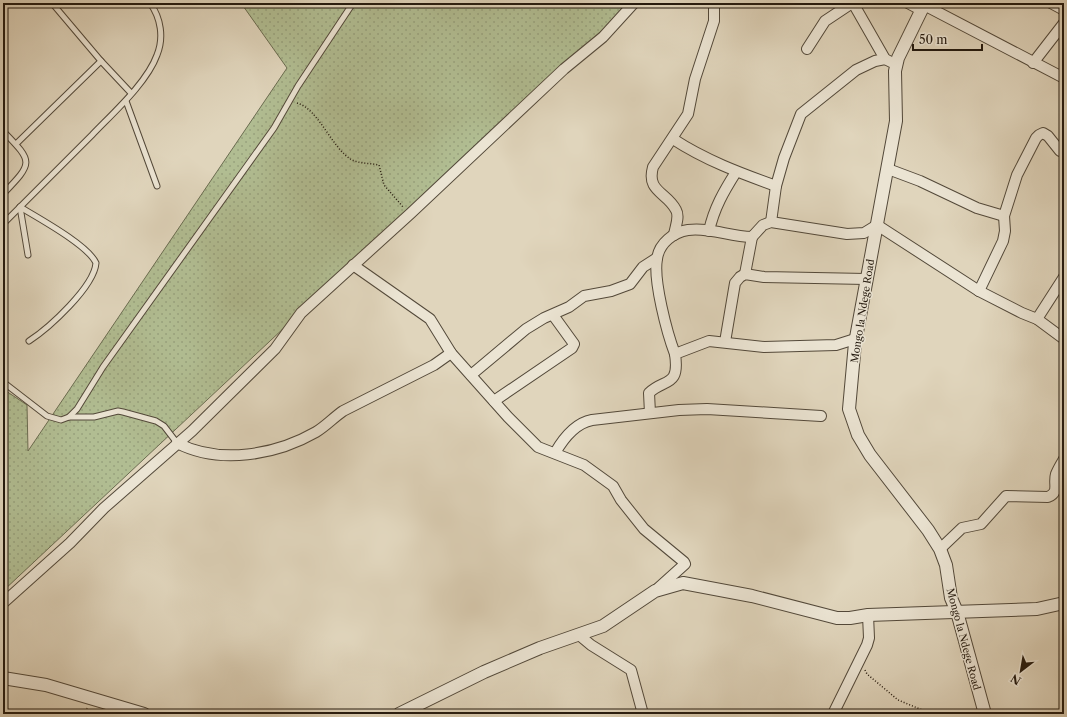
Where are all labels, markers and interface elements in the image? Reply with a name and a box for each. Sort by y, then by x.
scale bar [913,26,982,52]
text: 50 m [919,32,948,47]
street label: Mongo la Ndege Road [848,258,877,364]
street label: Mongo la Ndege Road [944,587,983,692]
north arrow [1001,651,1041,691]
text: N [1008,671,1024,688]

